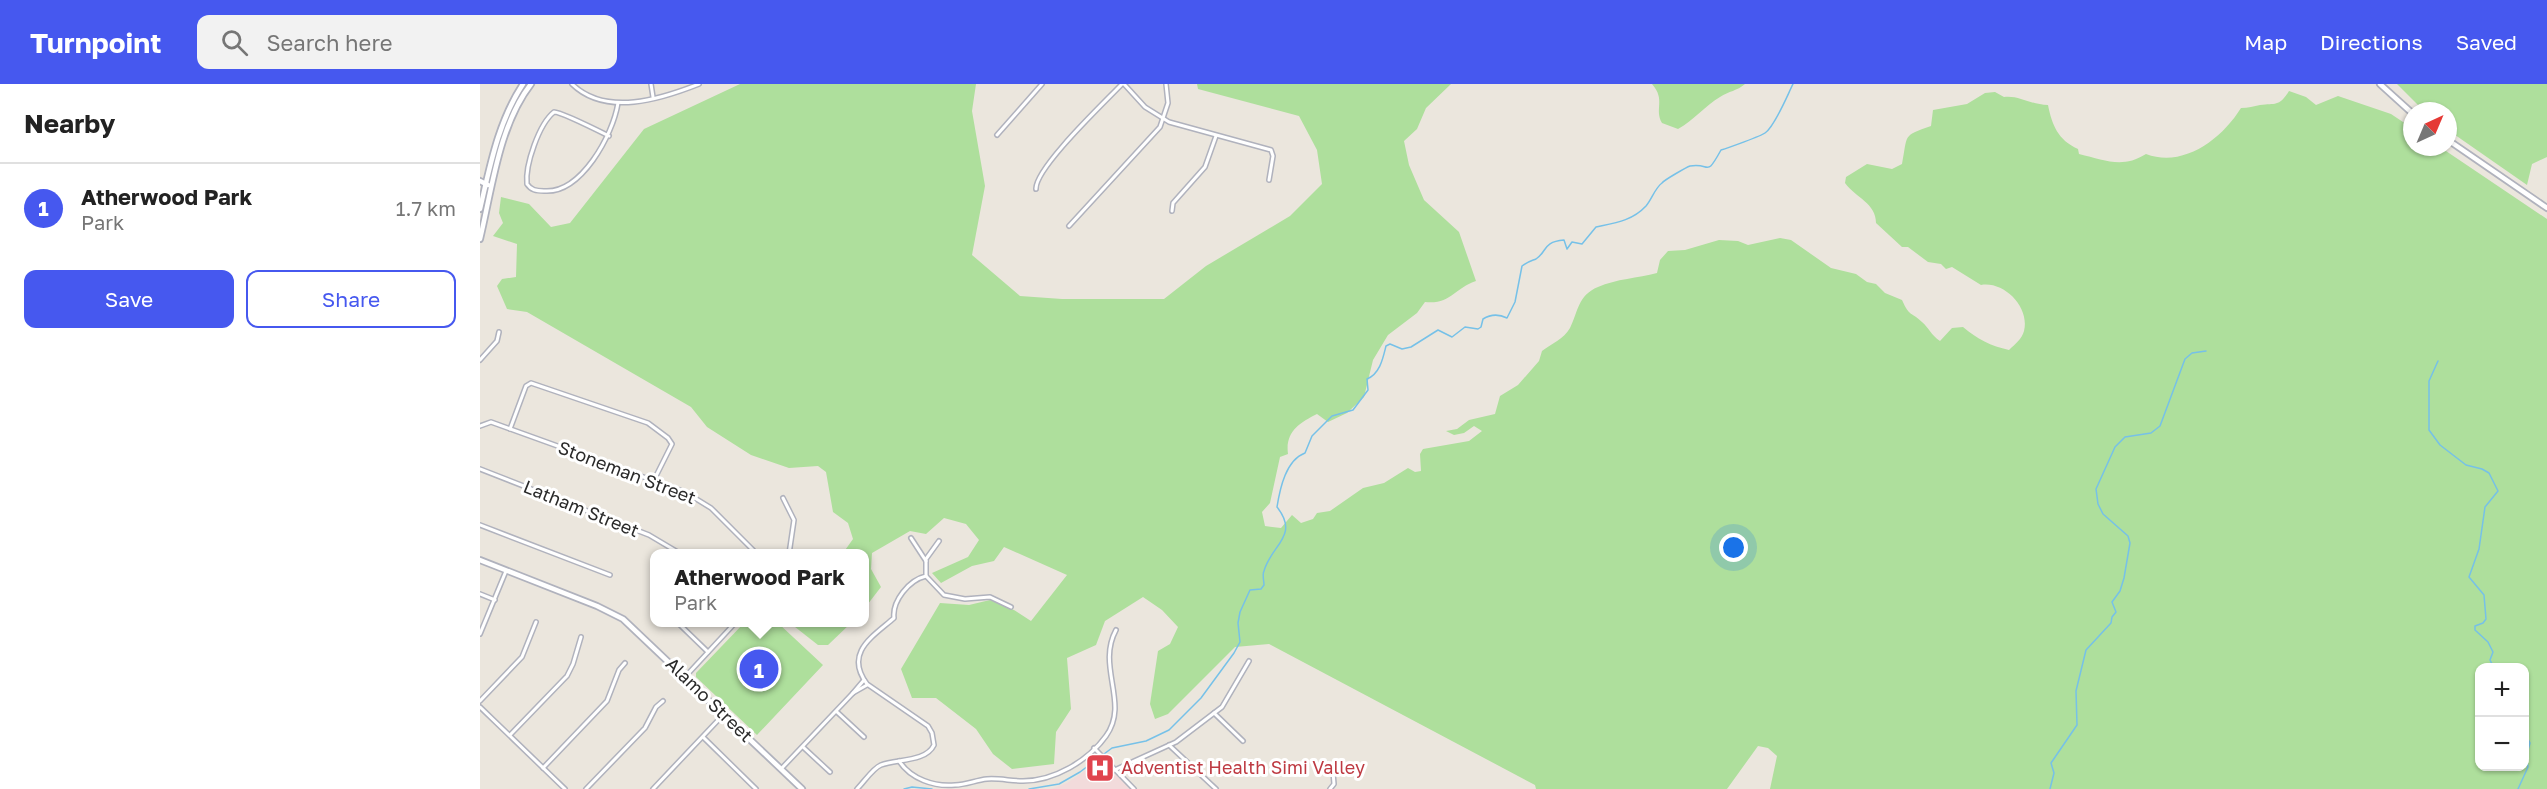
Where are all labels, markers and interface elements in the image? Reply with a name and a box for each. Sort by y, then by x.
search box [197,15,617,69]
text: Turnpoint [30,26,161,59]
icon: search [218,26,251,59]
text: Search here [266,29,393,56]
text: Map [2244,29,2287,55]
text: Directions [2320,29,2423,55]
text: Saved [2456,29,2517,55]
north arrow [2403,102,2457,156]
text: Nearby [24,108,115,139]
text: Atherwood Park [81,183,252,210]
text: 1 [38,196,49,220]
text: 1.7 km [396,196,456,220]
text: Park [81,210,124,234]
button: Save [24,270,234,328]
button: Share [246,270,456,328]
street label: Stoneman Street [555,436,699,508]
street label: Latham Street [520,475,642,541]
your location [1719,533,1748,562]
popup [650,549,869,627]
text: Atherwood Park [674,563,845,590]
text: Park [674,590,717,614]
pin: 1 [740,646,778,692]
street label: Alamo Street [662,652,758,746]
map controls [2475,663,2529,771]
button: + [2475,663,2529,717]
button: − [2475,717,2529,771]
hospital icon: Adventist Health Simi Valley [1084,752,1116,784]
place label: Adventist Health Simi Valley [1121,756,1365,778]

